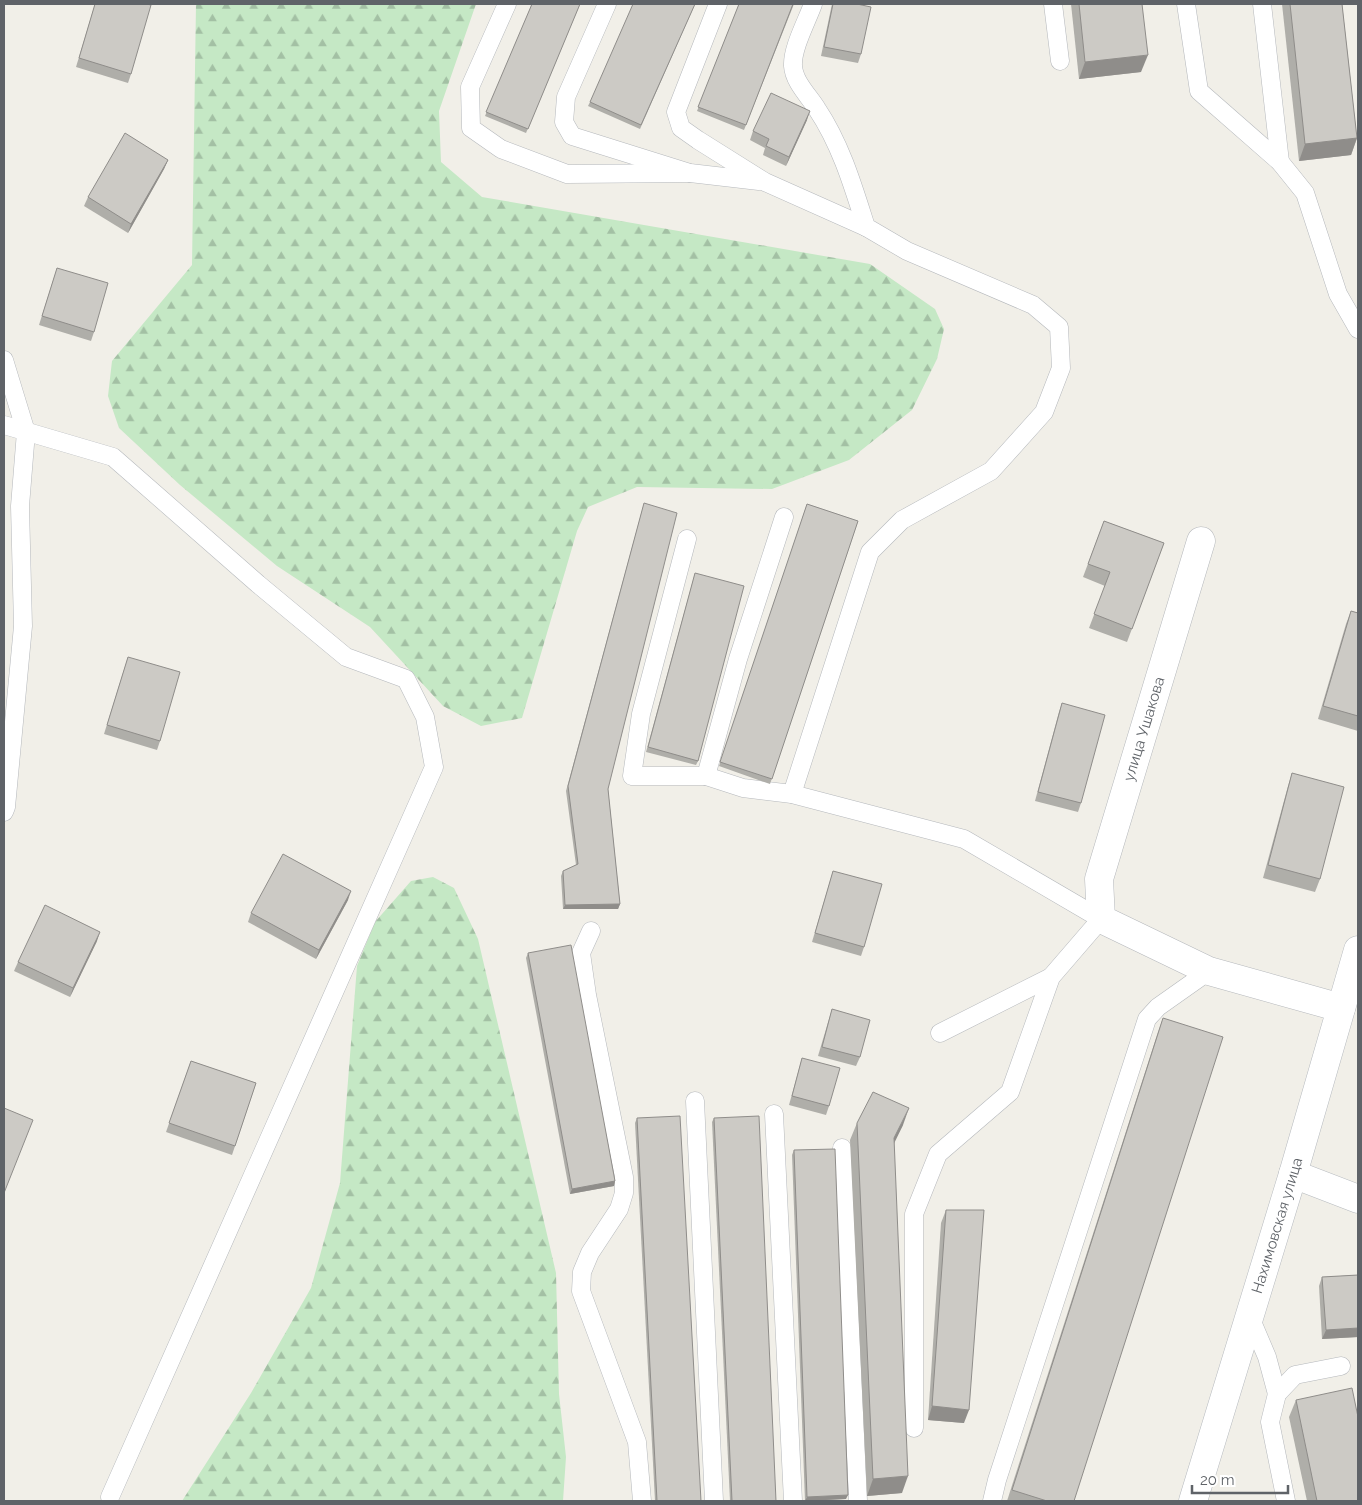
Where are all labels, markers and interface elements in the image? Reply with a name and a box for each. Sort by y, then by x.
street label: улица Ушакова [1120,675,1168,783]
street label: Нахимовская улица [1248,1156,1306,1296]
scale bar [1192,1462,1288,1494]
text: 20 m [1200,1471,1235,1489]

